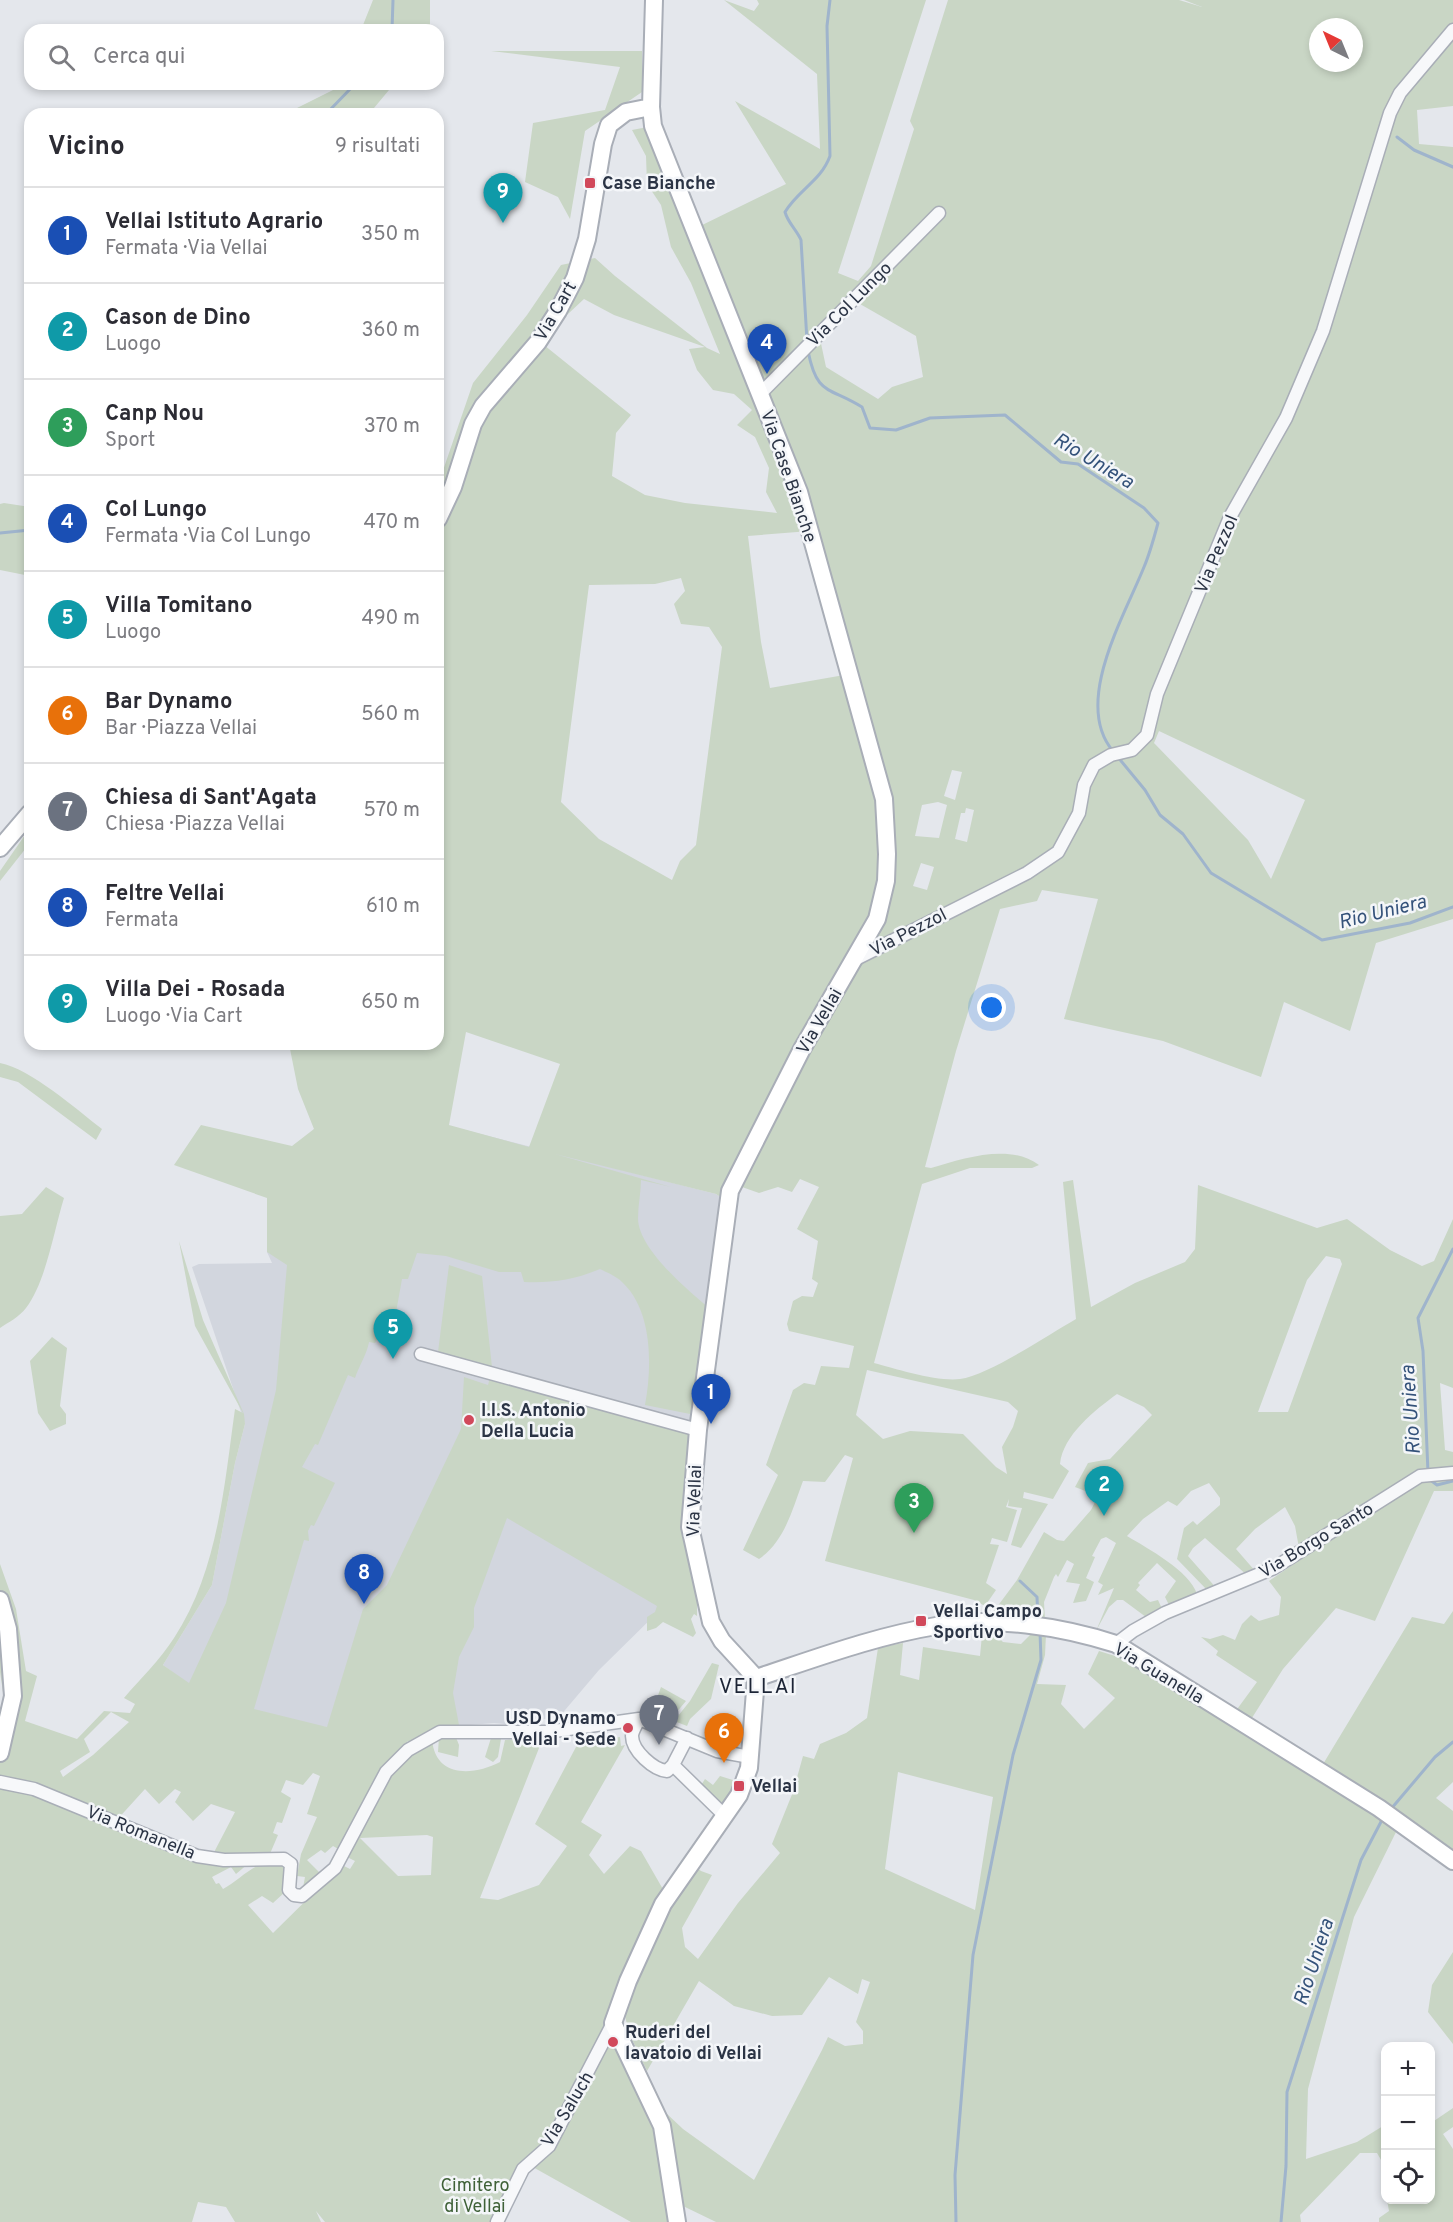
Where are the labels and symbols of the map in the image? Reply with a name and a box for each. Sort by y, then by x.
north arrow [1309,18,1363,72]
place label: Case Bianche [602,173,716,196]
pin: 9 [484,174,522,223]
marker: Case Bianche [583,176,597,190]
street label: Via Col Lungo [802,257,898,353]
street label: Via Cart [530,278,583,346]
pin: 4 [748,324,786,374]
street label: Via Case Bianche [754,407,821,546]
water label: Rio Uniera [1048,427,1139,496]
street label: Via Pezzol [1190,512,1244,598]
water label: Rio Uniera [1336,889,1430,936]
street label: Via Pezzol [866,904,951,963]
street label: Via Vellai [792,985,848,1059]
your location [977,993,1006,1022]
pin: 5 [374,1310,412,1359]
water label: Rio Uniera [1396,1364,1428,1456]
pin: 1 [692,1374,730,1424]
place label: I.I.S. Antonio Della Lucia [481,1400,586,1444]
marker: I.I.S. Antonio Della Lucia [462,1413,476,1427]
street label: Via Vellai [683,1464,708,1538]
pin: 2 [1084,1466,1124,1516]
pin: 3 [894,1484,934,1533]
street label: Via Borgo Santo [1255,1498,1378,1585]
pin: 8 [344,1554,384,1604]
place label: Vellai Campo Sportivo [933,1601,1042,1645]
marker: Vellai Campo Sportivo [914,1614,928,1628]
street label: Via Guanella [1109,1638,1208,1710]
district label: VELLAI [719,1674,797,1701]
pin: 7 [640,1696,678,1745]
place label: USD Dynamo Vellai - Sede [505,1708,616,1752]
pin: 6 [704,1714,744,1763]
marker: USD Dynamo Vellai - Sede [621,1721,635,1735]
place label: Vellai [751,1776,797,1799]
marker: Vellai [732,1779,746,1793]
street label: Via Romanella [83,1801,198,1866]
water label: Rio Uniera [1289,1915,1341,2009]
place label: Ruderi del lavatoio di Vellai [625,2022,762,2066]
marker: Ruderi del lavatoio di Vellai [606,2035,620,2049]
street label: Via Saluch [537,2068,600,2152]
park label: Cimitero di Vellai [440,2175,510,2219]

